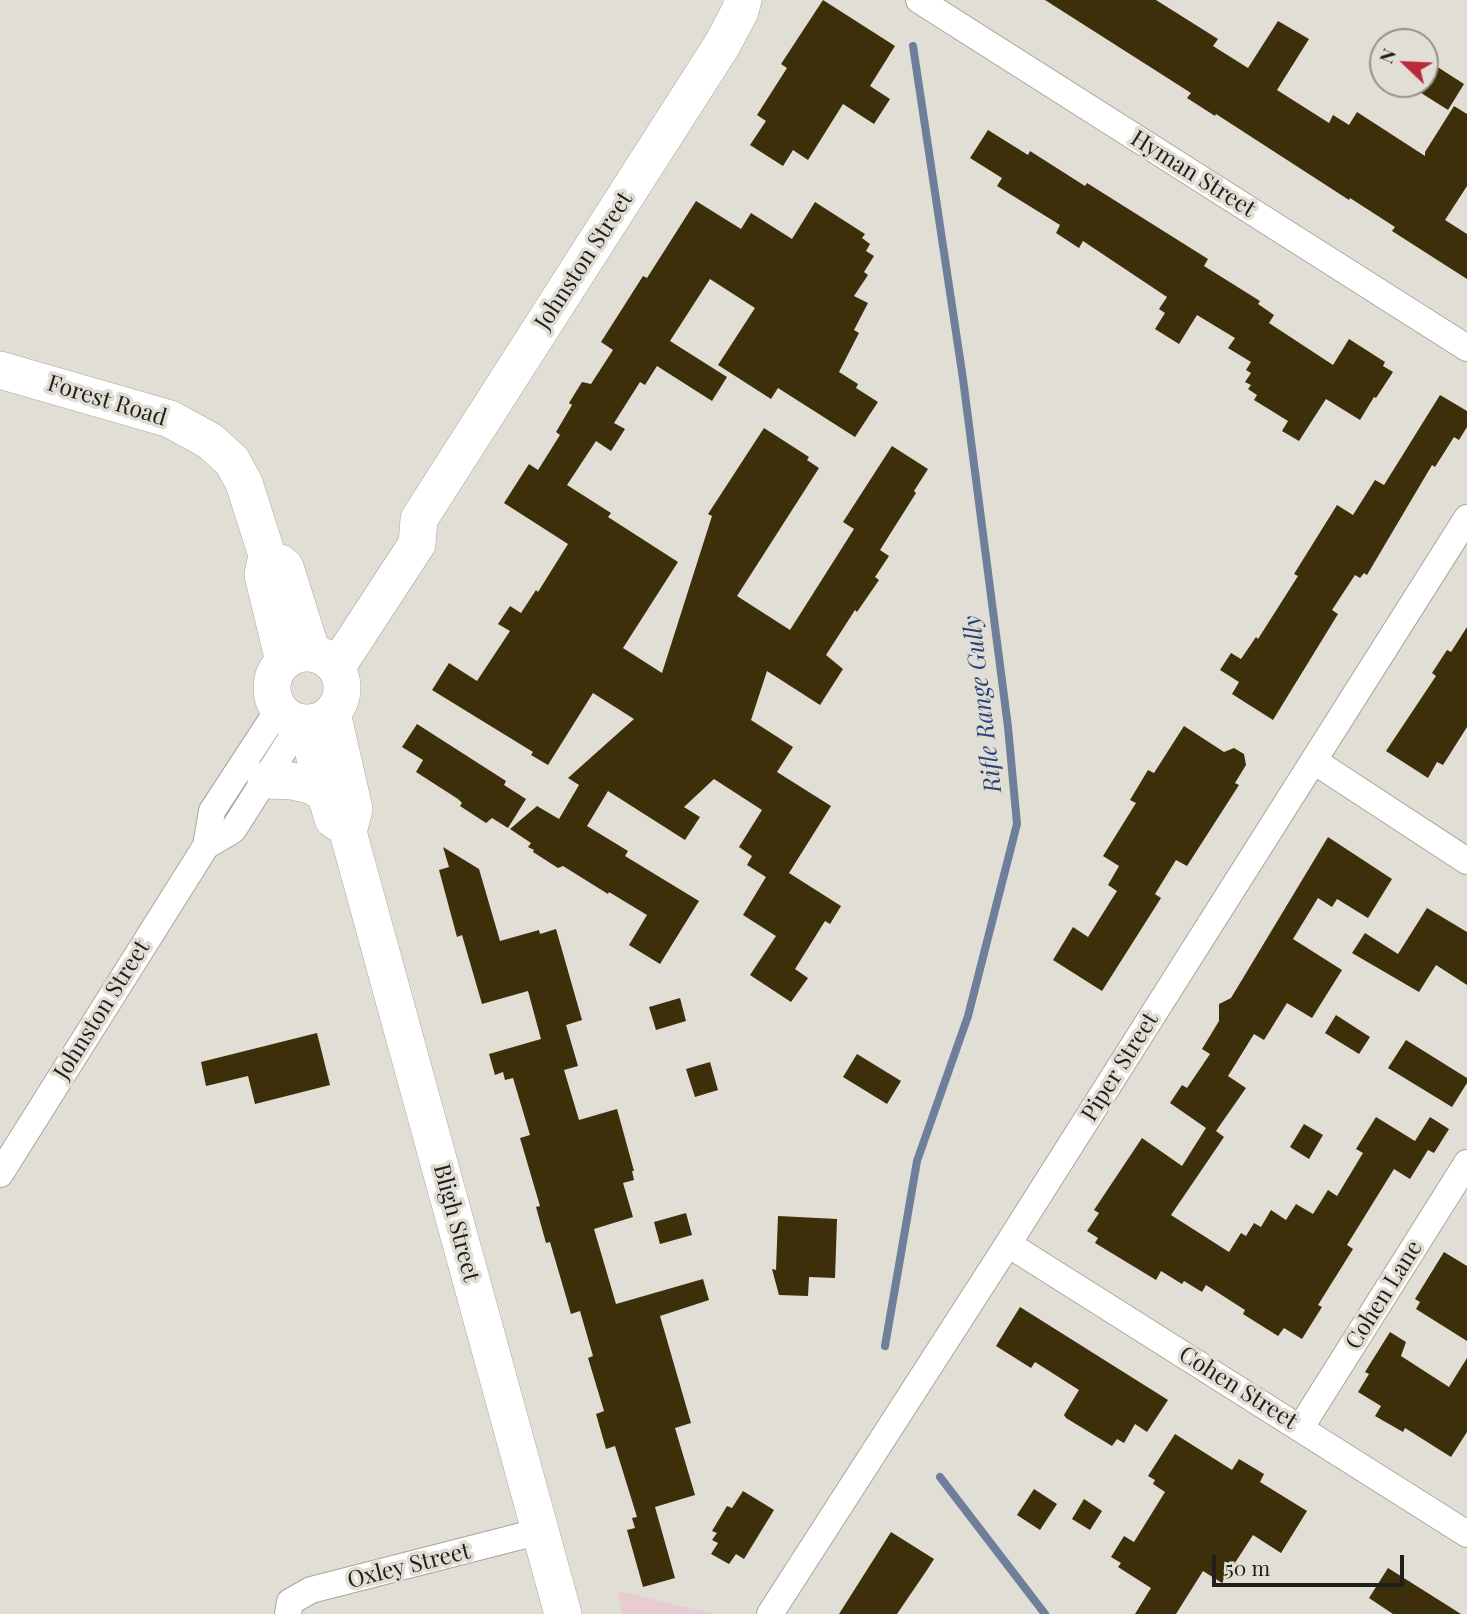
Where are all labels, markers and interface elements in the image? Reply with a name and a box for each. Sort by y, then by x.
north arrow [1369,28,1439,98]
text: N [1372,44,1401,67]
street label: Hyman Street [1126,125,1260,223]
street label: Johnston Street [529,187,639,335]
street label: Forest Road [44,370,170,432]
water label: Rifle Range Gully [958,614,1008,794]
street label: Johnston Street [48,935,156,1085]
street label: Piper Street [1076,1008,1164,1126]
street label: Bligh Street [427,1161,485,1285]
street label: Cohen Lane [1340,1235,1428,1355]
street label: Cohen Street [1174,1341,1302,1435]
street label: Oxley Street [345,1537,473,1595]
scale bar [1215,1540,1408,1584]
text: 50 m [1225,1553,1270,1581]

